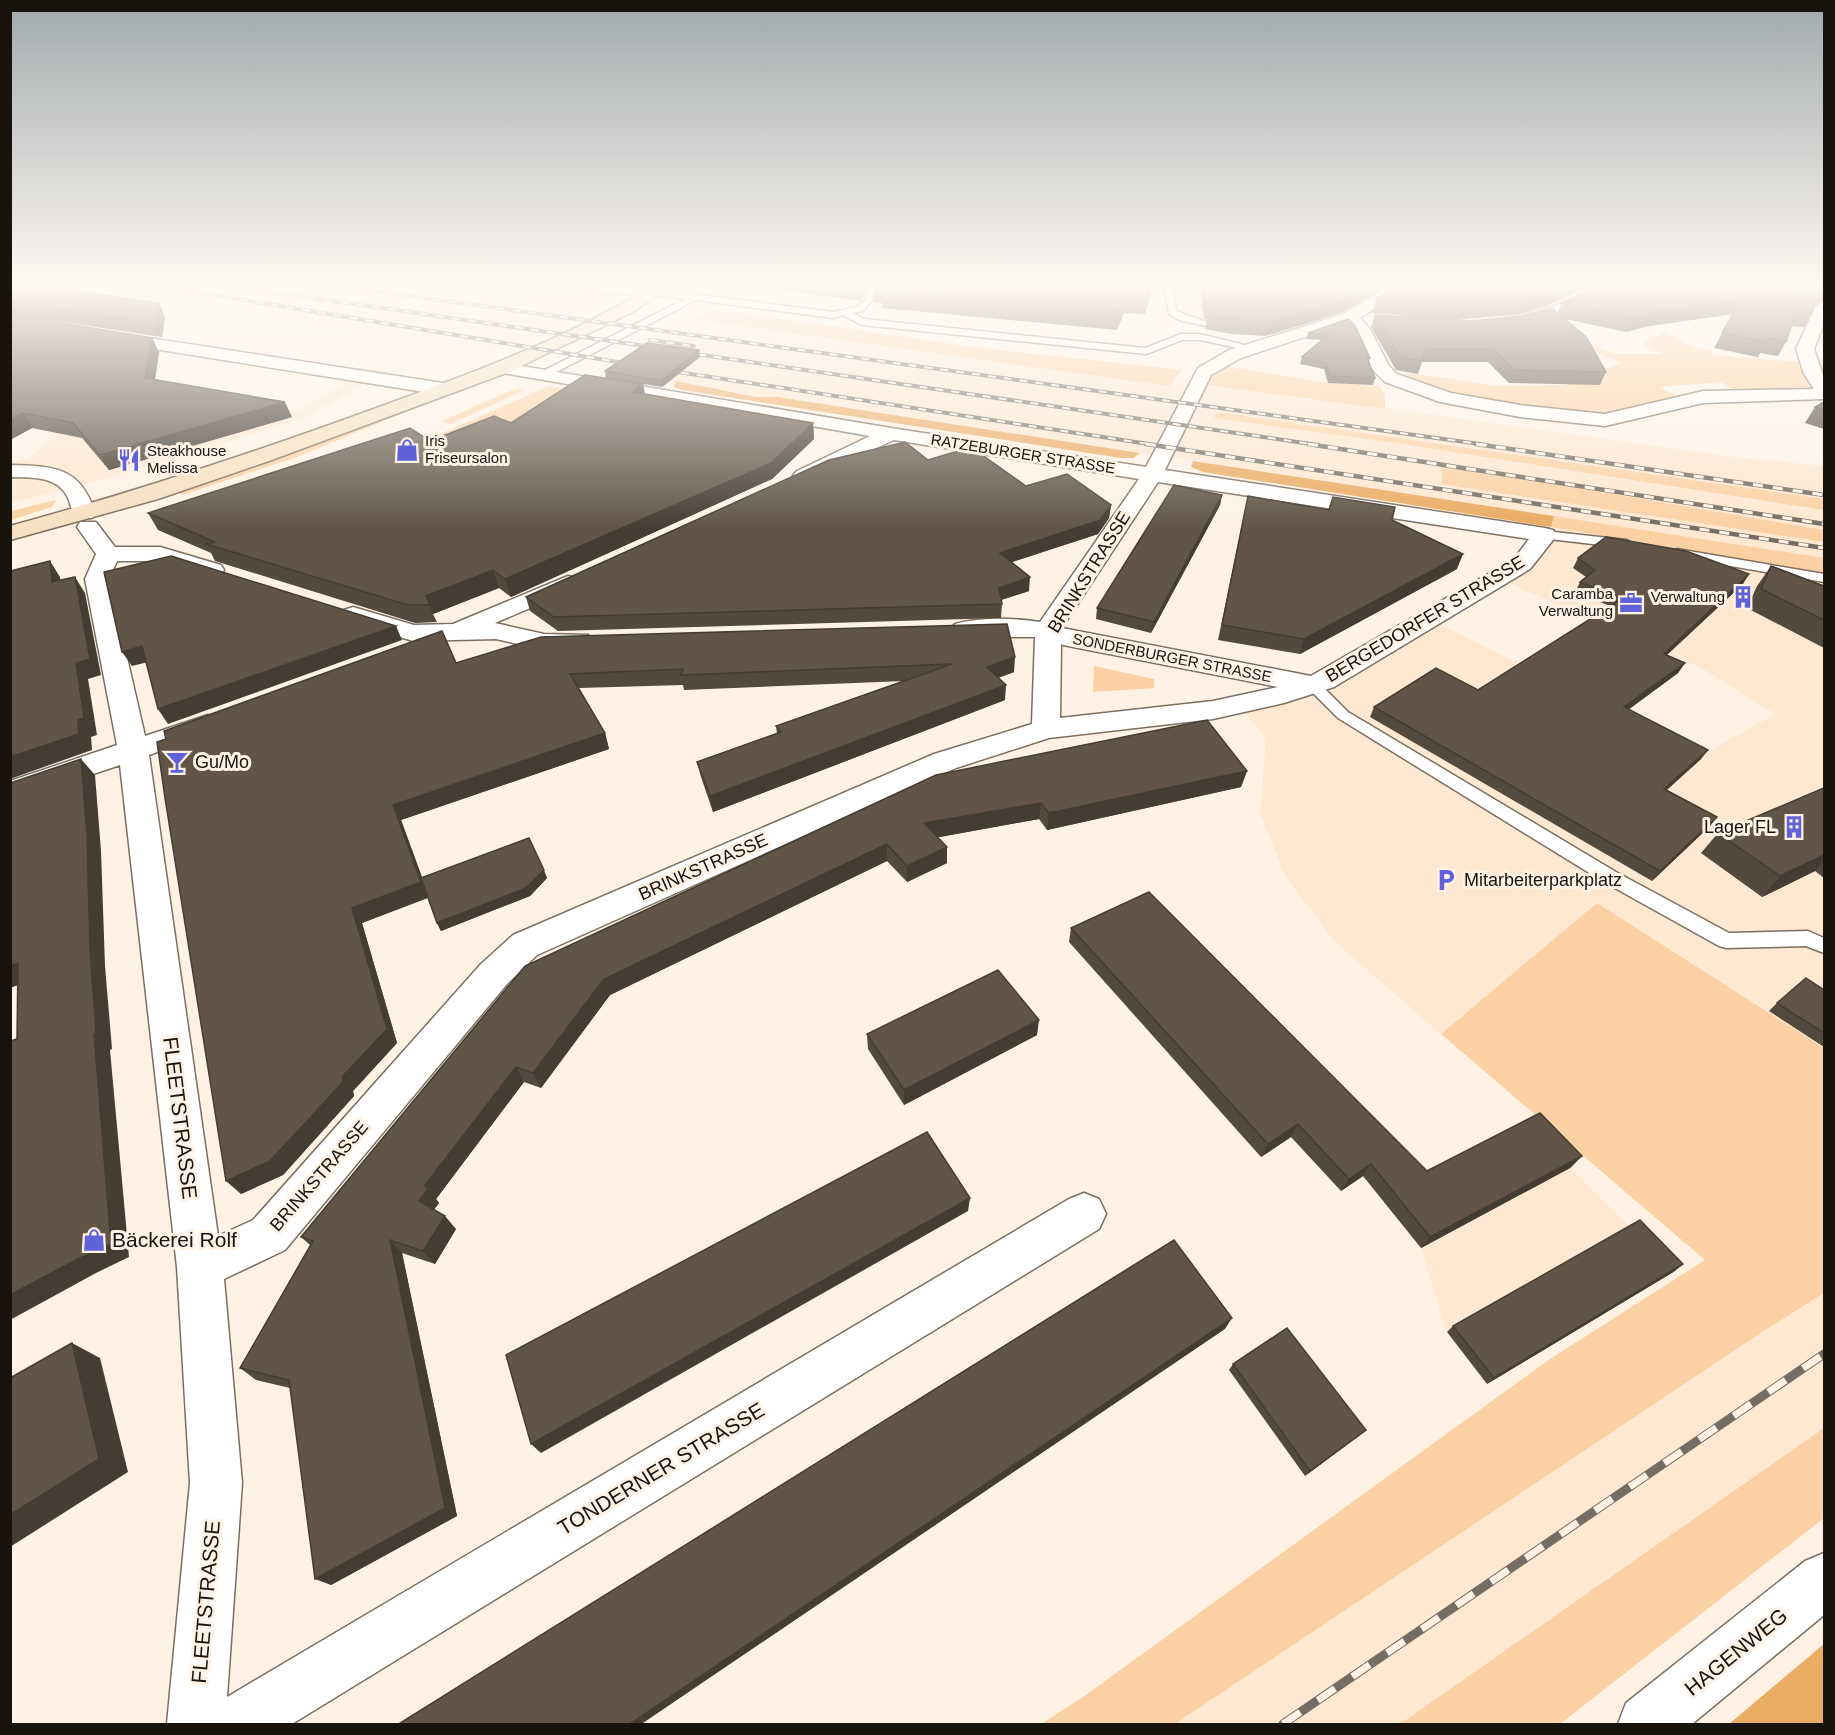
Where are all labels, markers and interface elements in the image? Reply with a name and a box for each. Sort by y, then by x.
street label: RATZEBURGER STRASSE [930,431,1116,476]
place label: Iris Friseursalon [425,432,508,466]
shop icon: Iris Friseursalon [394,437,420,463]
place label: Steakhouse Melissa [147,442,226,476]
restaurant icon: Steakhouse Melissa [116,447,142,473]
street label: BRINKSTRASSE [1044,508,1134,636]
street label: BERGEDORFER STRASSE [1322,552,1528,686]
building icon: Verwaltung [1730,584,1756,610]
place label: Caramba Verwaltung [1539,585,1614,619]
place label: Verwaltung [1651,588,1725,605]
office icon: Caramba Verwaltung [1618,590,1644,616]
street label: SONDERBURGER STRASSE [1071,630,1273,685]
bar icon: Gu/Mo [164,749,190,775]
place label: Gu/Mo [195,752,249,772]
building icon: Lager FL [1781,814,1807,840]
place label: Lager FL [1704,817,1776,837]
street label: BRINKSTRASSE [635,830,771,904]
parking icon: Mitarbeiterparkplatz [1433,867,1459,893]
place label: Mitarbeiterparkplatz [1464,870,1622,890]
street label: FLEETSTRASSE [159,1035,202,1200]
street label: BRINKSTRASSE [266,1117,372,1235]
shop icon: Bäckerei Rolf [81,1227,107,1253]
place label: Bäckerei Rolf [112,1228,237,1251]
street label: TONDERNER STRASSE [553,1398,768,1539]
street label: FLEETSTRASSE [187,1520,224,1684]
street label: HAGENWEG [1680,1603,1791,1700]

